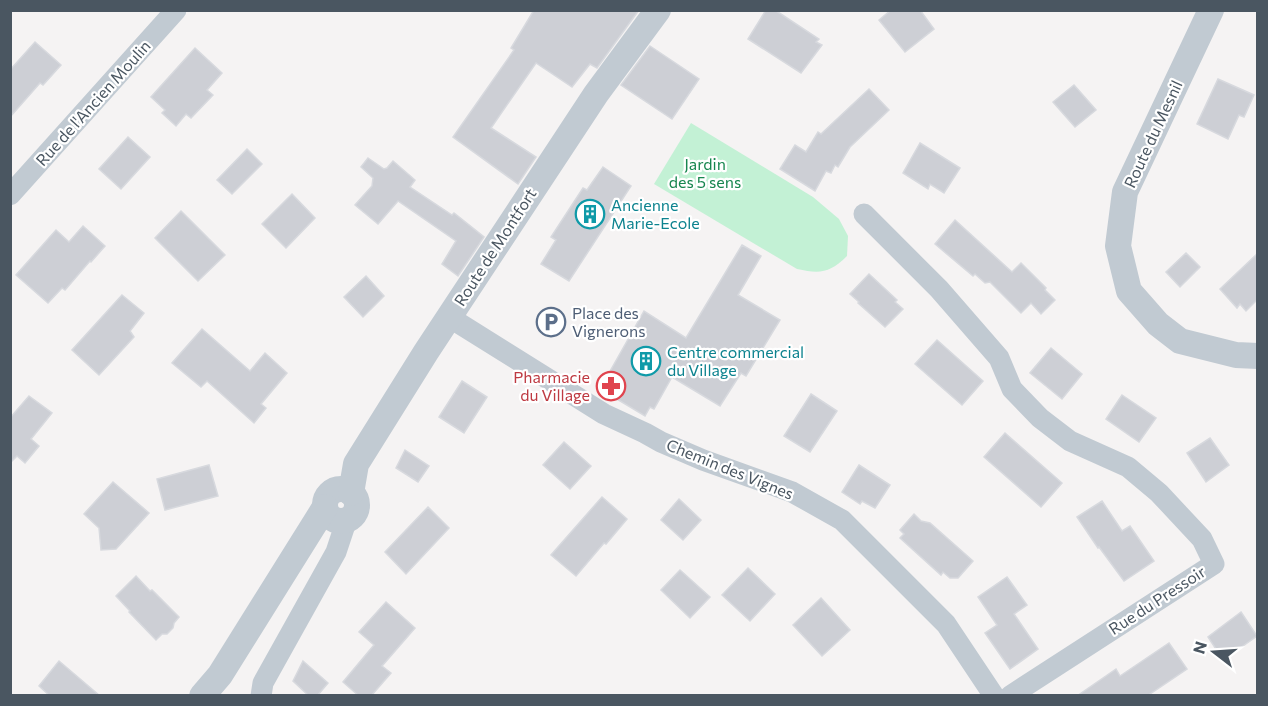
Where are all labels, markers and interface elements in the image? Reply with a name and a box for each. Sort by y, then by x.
street label: Rue de l'Ancien Moulin [31,36,154,169]
street label: Route du Mesnil [1119,77,1186,190]
park label: Jardin des 5 sens [669,154,741,191]
street label: Route de Montfort [449,184,540,309]
place label: Ancienne Marie-Ecole [611,195,700,232]
building icon: Ancienne Marie-Ecole [574,198,606,230]
place label: Place des Vignerons [572,303,646,340]
parking icon: Place des Vignerons [535,306,567,338]
place label: Centre commercial du Village [667,342,804,379]
building icon: Centre commercial du Village [630,345,662,377]
place label: Pharmacie du Village [513,367,590,404]
pharmacy icon: Pharmacie du Village [595,370,627,402]
street label: Chemin des Vignes [664,434,797,503]
street label: Rue du Pressoir [1105,561,1209,638]
north arrow [1184,622,1244,682]
text: N [1188,639,1210,656]

